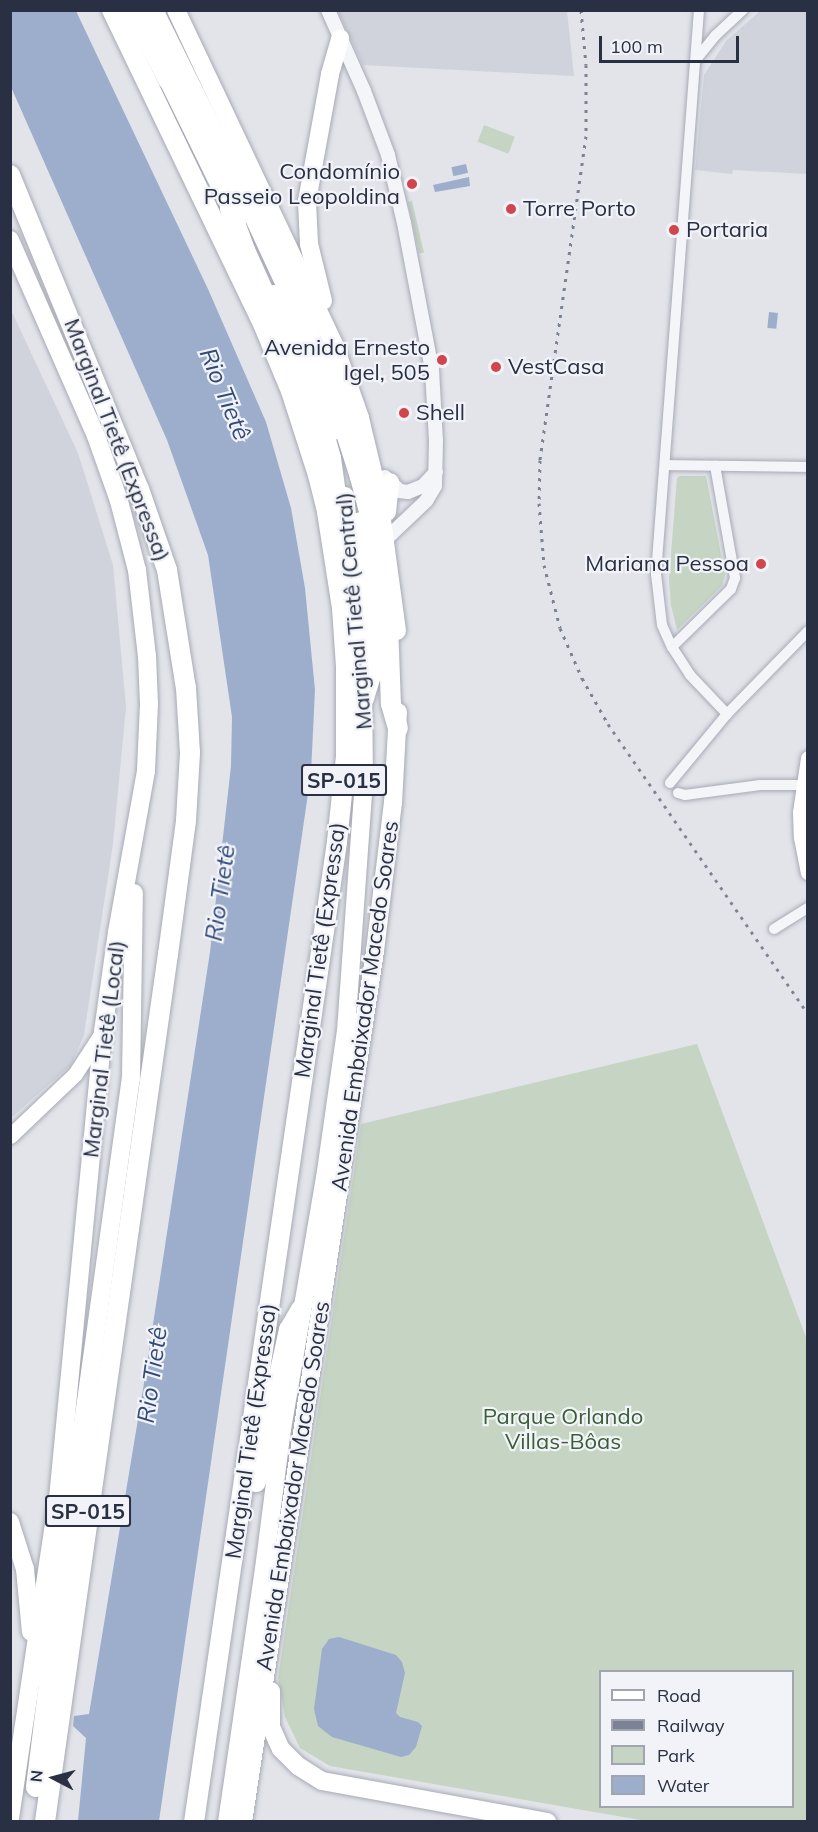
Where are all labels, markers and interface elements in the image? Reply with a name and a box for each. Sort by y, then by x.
scale bar [602,24,742,62]
text: 100 m [610,35,663,58]
place label: Condomínio Passeio Leopoldina [204,158,400,210]
marker: Condomínio Passeio Leopoldina [405,177,419,191]
place label: Torre Porto [523,196,636,222]
marker: Torre Porto [504,202,518,216]
place label: Portaria [686,217,768,243]
marker: Portaria [667,223,681,237]
street label: Marginal Tietê (Expressa) [58,315,176,565]
place label: Avenida Ernesto Igel, 505 [264,334,430,386]
water label: Rio Tietê [194,344,256,444]
marker: Avenida Ernesto Igel, 505 [435,353,449,367]
place label: VestCasa [508,354,605,380]
marker: VestCasa [489,360,503,374]
place label: Shell [416,400,465,426]
marker: Shell [397,406,411,420]
street label: Marginal Tietê (Central) [330,491,378,731]
place label: Mariana Pessoa [585,551,749,577]
marker: Mariana Pessoa [754,557,768,571]
road number: SP-015 [300,762,388,798]
street label: Avenida Embaixador Macedo Soares [326,819,404,1193]
street label: Marginal Tietê (Expressa) [289,820,351,1080]
water label: Rio Tietê [199,843,241,943]
street label: Marginal Tietê (Local) [78,939,130,1159]
street label: Avenida Embaixador Macedo Soares [251,1299,335,1673]
street label: Marginal Tietê (Expressa) [220,1301,282,1561]
water label: Rio Tietê [131,1325,173,1425]
park label: Parque Orlando Villas-Bôas [483,1403,643,1454]
road number: SP-015 [44,1493,132,1529]
legend [599,1670,794,1808]
text: Road [657,1684,701,1707]
text: Railway [657,1714,725,1737]
text: Park [657,1744,695,1767]
north arrow [24,1748,84,1808]
text: N [26,1769,47,1783]
text: Water [657,1774,709,1797]

